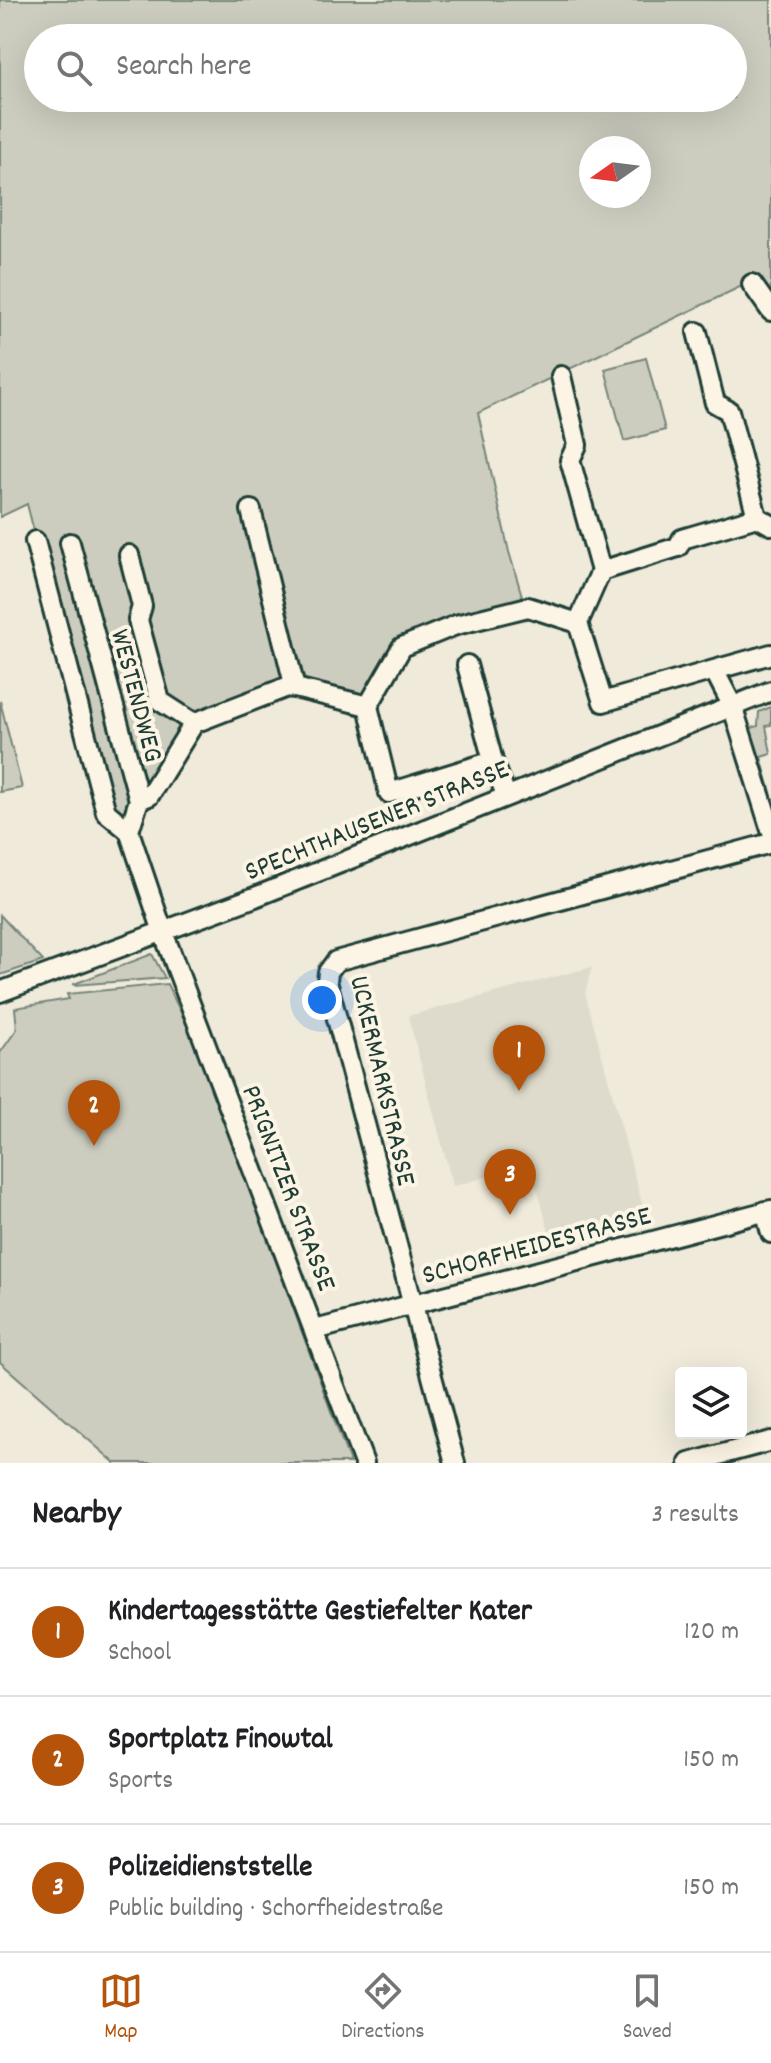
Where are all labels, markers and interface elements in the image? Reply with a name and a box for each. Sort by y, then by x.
search box [24,24,747,112]
icon: search [52,46,96,90]
text: Search here [116,47,252,90]
north arrow [579,136,651,208]
street label: WESTENDWEG [97,625,171,767]
street label: SPECHTHAUSENER STRASSE [240,751,516,894]
street label: UCKERMARKSTRASSE [336,972,424,1191]
your location [302,980,342,1020]
pin: 1 [493,1025,545,1091]
pin: 2 [68,1080,120,1146]
street label: PRIGNITZER STRASSE [229,1080,344,1298]
pin: 3 [484,1149,536,1215]
street label: SCHORFHEIDESTRASSE [418,1198,656,1298]
map controls [675,1367,747,1439]
button: layers [675,1367,747,1439]
text: Nearby [32,1491,121,1540]
text: 3 results [652,1497,739,1534]
text: Kindertagesstätte Gestiefelter Kater [108,1592,532,1635]
text: 1 [55,1614,61,1651]
text: 120 m [684,1614,739,1651]
text: School [108,1635,171,1672]
text: Sportplatz Finowtal [108,1720,333,1763]
text: 2 [52,1742,64,1779]
text: 150 m [683,1742,739,1779]
text: Sports [108,1763,173,1800]
text: Polizeidienststelle [108,1848,312,1891]
text: 3 [52,1870,64,1907]
text: 150 m [683,1870,739,1907]
text: Public building · Schorfheidestraße [108,1891,443,1928]
tab: Map [99,1969,143,2048]
tab: Directions [341,1969,425,2048]
tab: Saved [623,1969,672,2048]

